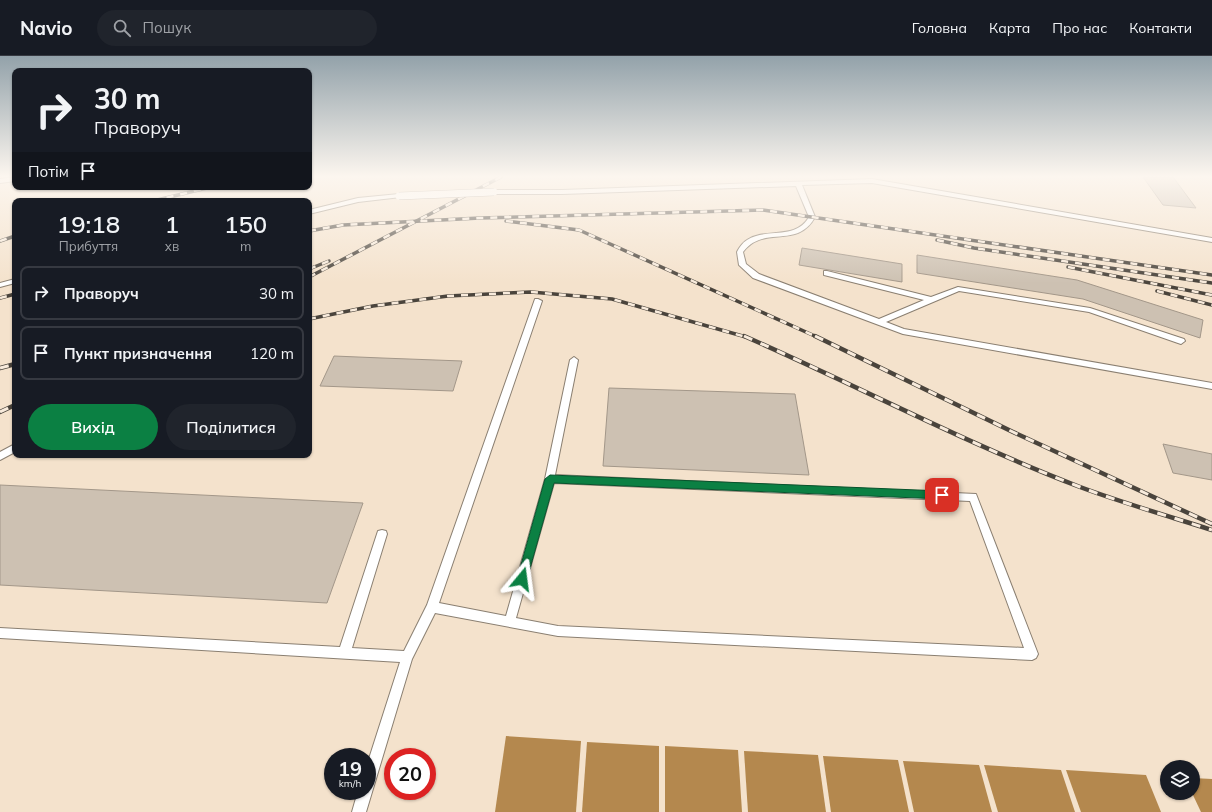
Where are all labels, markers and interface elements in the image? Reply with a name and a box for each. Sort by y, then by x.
search box [97,10,377,46]
text: Navio [20,16,73,40]
icon: search [111,17,133,39]
text: Пошук [143,18,191,37]
text: Головна [912,19,967,37]
text: Карта [989,19,1030,37]
text: Про нас [1052,19,1107,37]
text: Контакти [1129,19,1192,37]
text: 30 m [94,81,160,116]
icon: right [28,84,80,136]
text: Праворуч [94,116,181,139]
icon: arrive [77,160,99,182]
text: Потім [28,162,69,181]
text: 19:18 [57,209,120,239]
text: 1 [165,209,179,239]
text: 150 [224,209,267,239]
text: Прибуття [59,238,118,254]
text: хв [165,238,179,254]
text: m [240,238,251,254]
icon: right [30,282,52,304]
text: Праворуч [64,284,139,303]
text: 30 m [259,284,294,303]
icon: arrive [30,342,52,364]
text: Пункт призначення [64,344,212,363]
text: 120 m [250,344,294,363]
button: Вихід [28,404,158,450]
button: Поділитися [166,404,296,450]
pin [925,478,959,512]
icon: arrive [931,484,953,506]
position arrow [501,558,543,600]
speed limit sign: 20 [384,748,436,800]
text: 19 [338,756,362,781]
map controls [1160,760,1200,800]
button: layers [1160,760,1200,800]
text: km/h [339,777,361,790]

